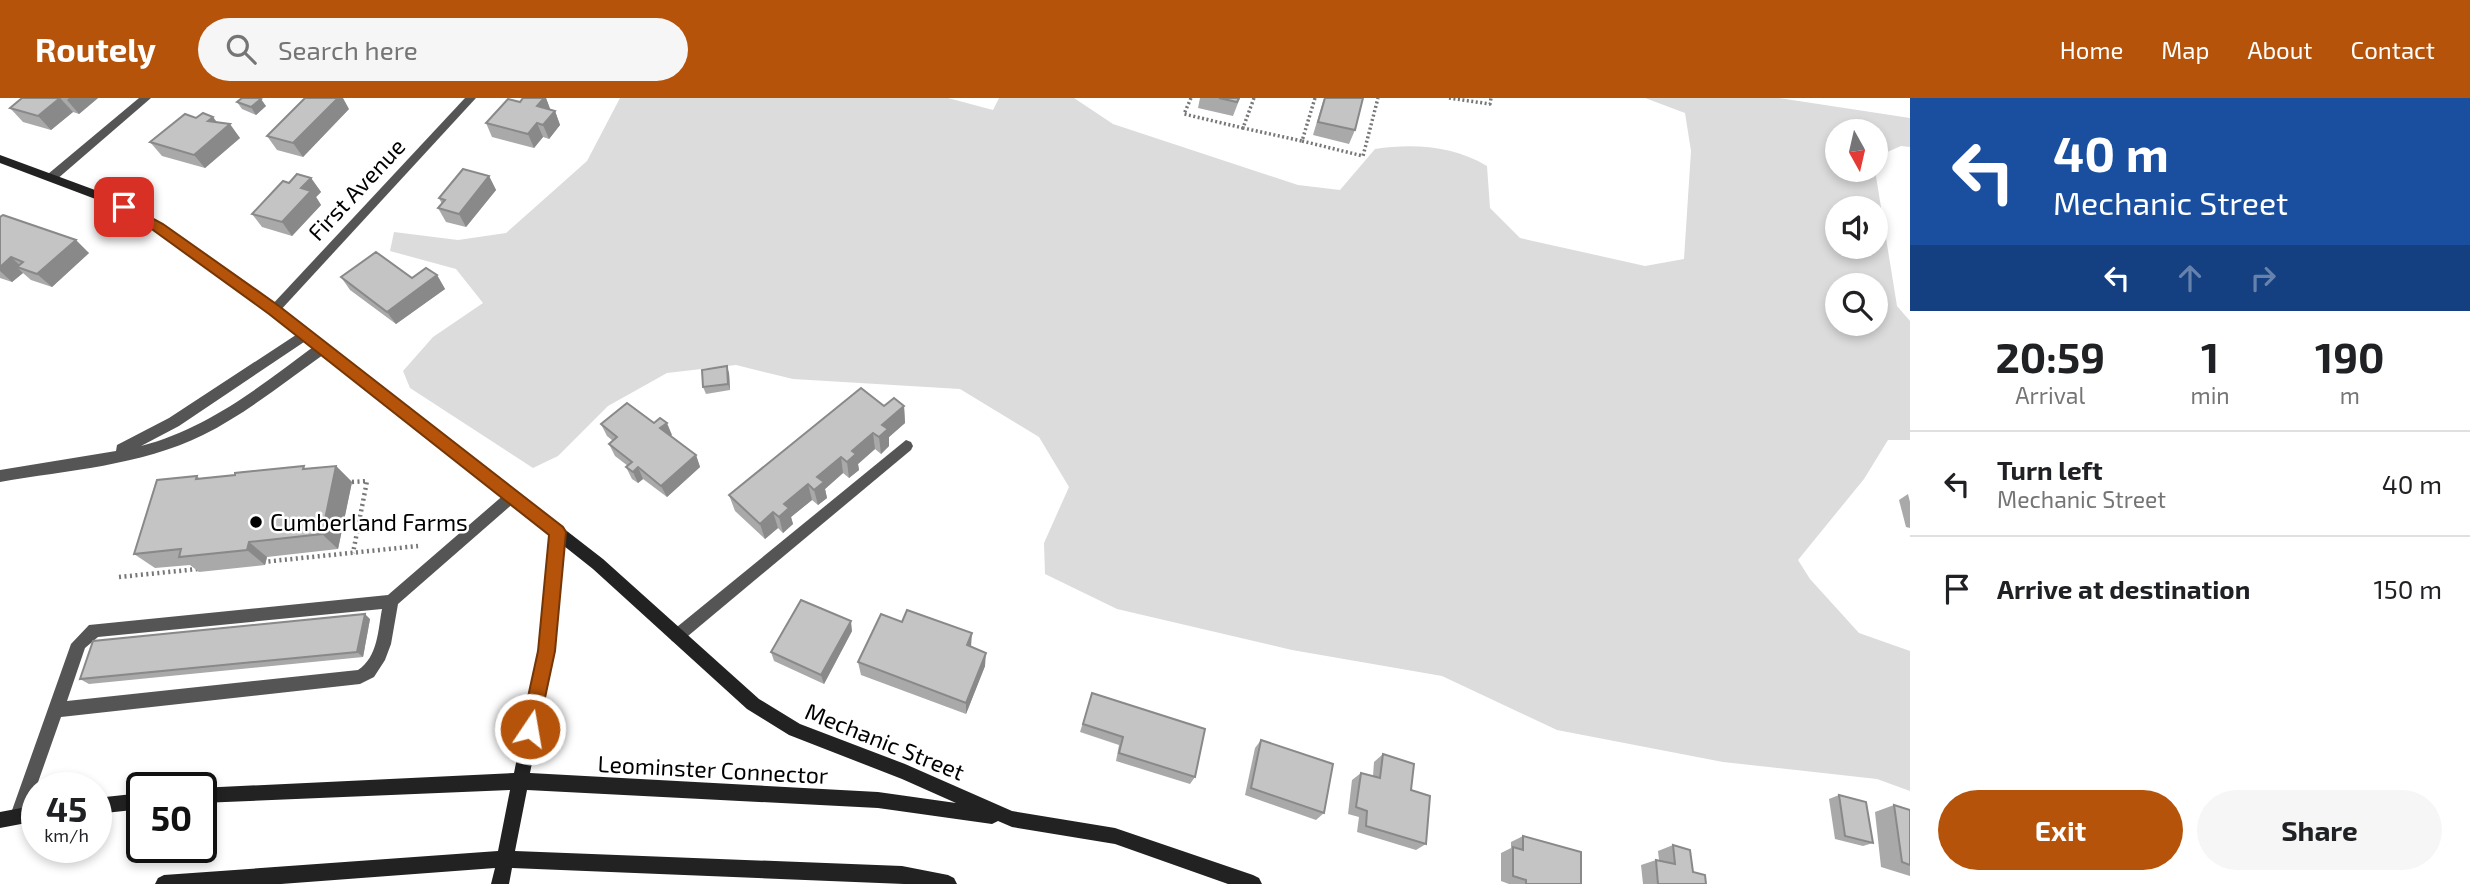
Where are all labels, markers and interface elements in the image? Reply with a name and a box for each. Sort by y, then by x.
search box [198,18,688,81]
text: Routely [35,29,156,69]
icon: search [222,30,260,68]
text: Search here [278,34,418,65]
text: Home [2060,35,2123,64]
text: Map [2161,35,2209,64]
text: About [2247,35,2313,64]
text: Contact [2351,35,2435,64]
north arrow [1825,119,1888,182]
map controls [1825,119,1888,336]
text: 40 m [2053,123,2169,182]
icon: left [1938,126,2029,217]
street label: First Avenue [302,132,410,246]
pin [94,177,154,237]
text: Mechanic Street [2053,183,2288,221]
icon: arrive [105,188,143,226]
button: sound [1825,196,1888,259]
icon: left [2098,259,2136,297]
icon: ahead [2171,259,2209,297]
icon: right [2244,259,2282,297]
button: search [1825,273,1888,336]
text: 20:59 [1995,331,2105,381]
text: 1 [2201,331,2219,381]
text: 190 [2315,331,2385,381]
text: Arrival [2015,381,2085,409]
text: min [2190,381,2230,409]
text: m [2340,381,2360,409]
text: Turn left [1997,454,2103,485]
icon: left [1938,465,1976,503]
text: 40 m [2382,468,2442,499]
text: Mechanic Street [1997,485,2166,513]
place label: Cumberland Farms [270,508,468,536]
marker: Cumberland Farms [248,514,264,530]
icon: arrive [1938,570,1976,608]
text: Arrive at destination [1997,573,2250,604]
text: 150 m [2373,573,2442,604]
position arrow [493,692,567,766]
street label: Mechanic Street [801,696,969,786]
street label: Leominster Connector [597,749,829,789]
speed limit sign: 50 [126,772,217,863]
text: 45 [46,787,87,829]
button: Exit [1938,790,2183,870]
button: Share [2197,790,2442,870]
text: km/h [44,824,89,846]

